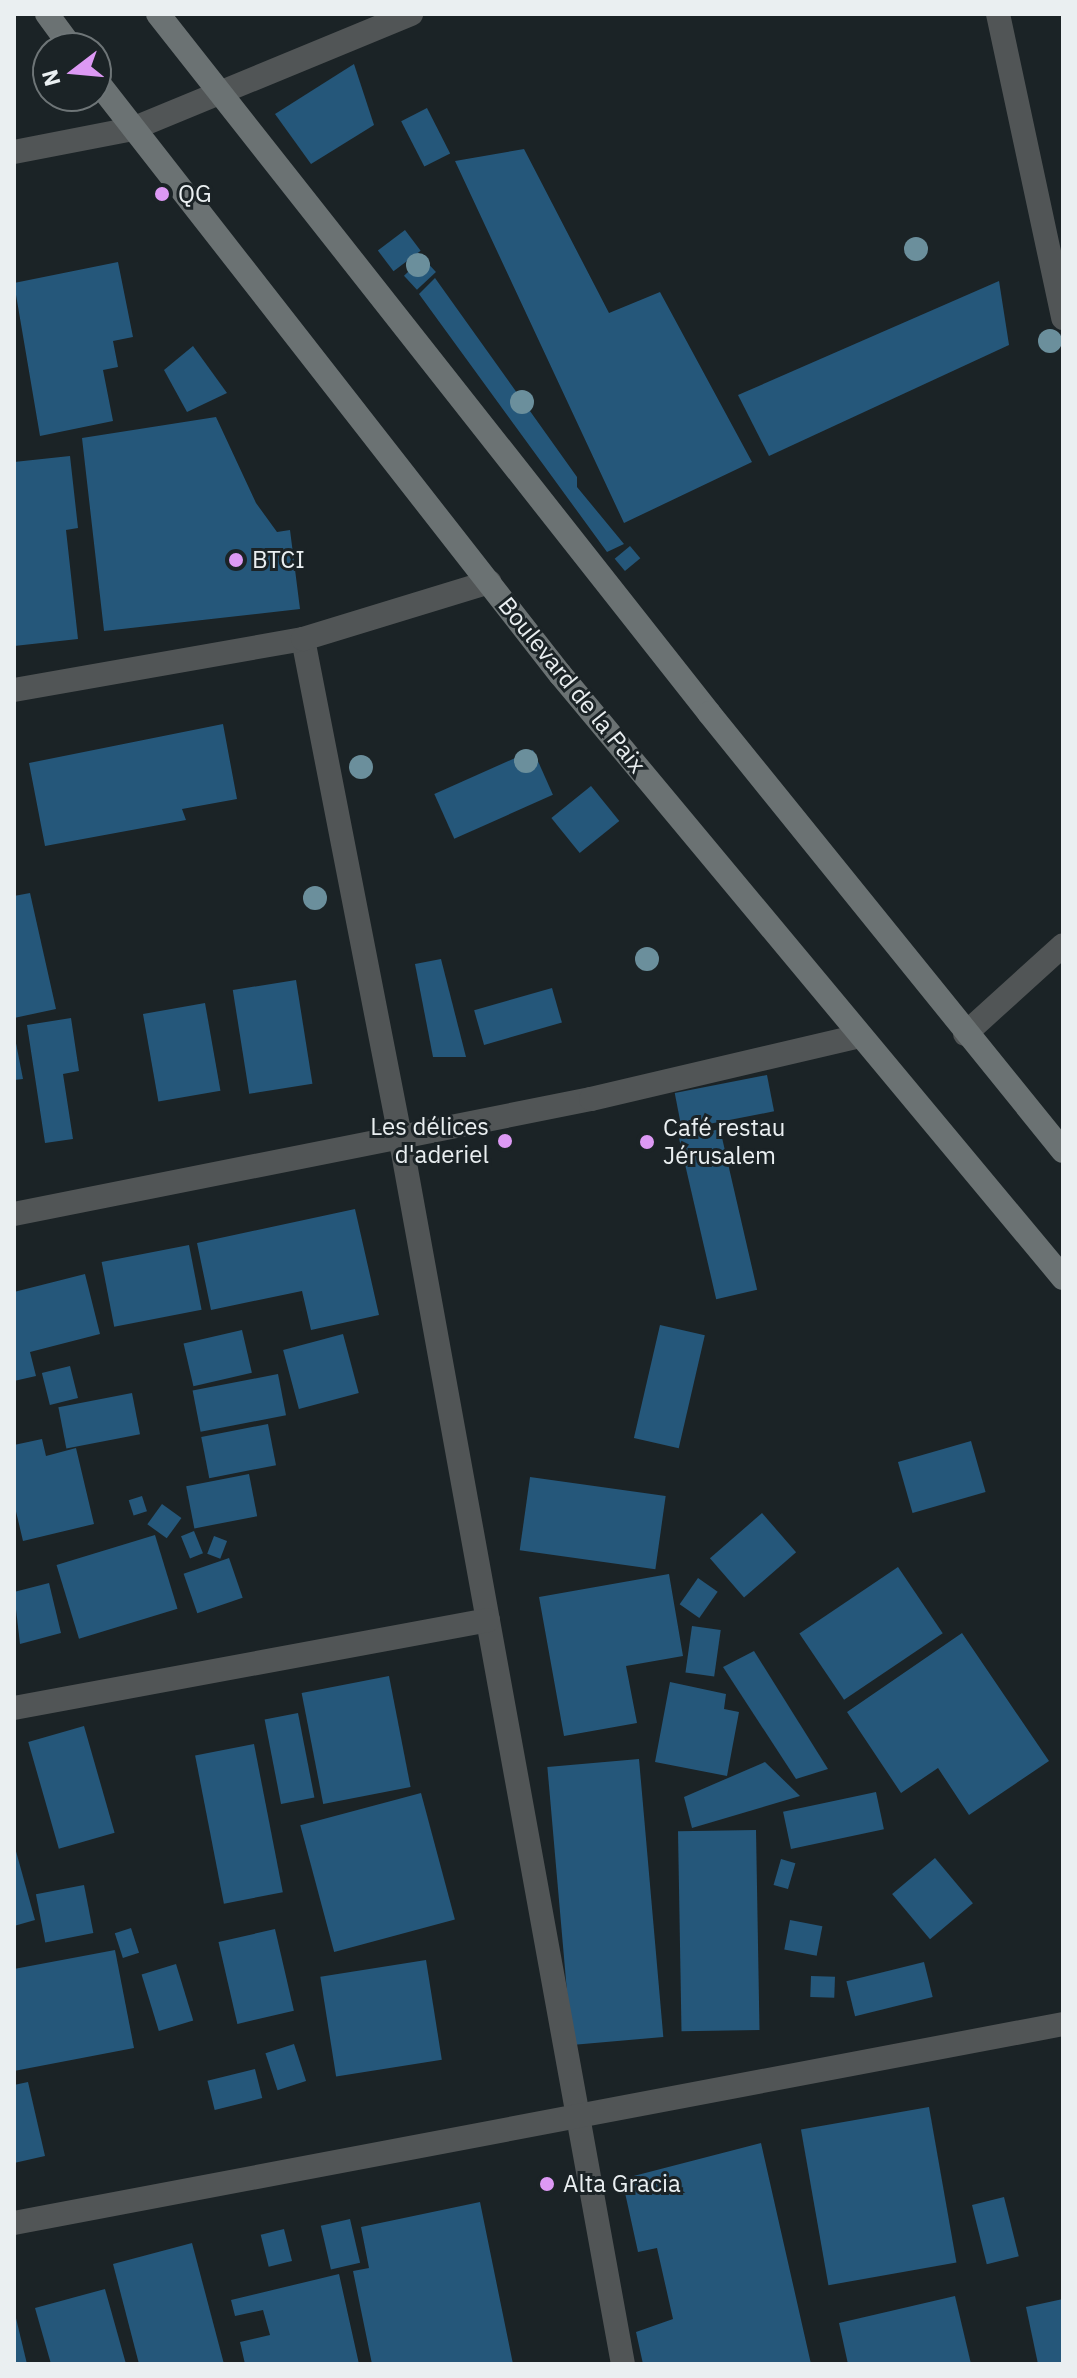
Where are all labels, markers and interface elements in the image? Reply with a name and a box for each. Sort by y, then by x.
north arrow [32,32,112,112]
text: N [34,67,67,90]
place label: QG [178,180,212,208]
marker: QG [153,185,171,203]
place label: BTCI [252,546,305,574]
marker: BTCI [227,551,245,569]
street label: Boulevard de la Paix [492,591,652,779]
place label: Les délices d'aderiel [370,1113,489,1169]
place label: Café restau Jérusalem [663,1114,785,1170]
marker: Les délices d'aderiel [496,1132,514,1150]
marker: Café restau Jérusalem [638,1133,656,1151]
place label: Alta Gracia [563,2170,681,2198]
marker: Alta Gracia [538,2175,556,2193]

